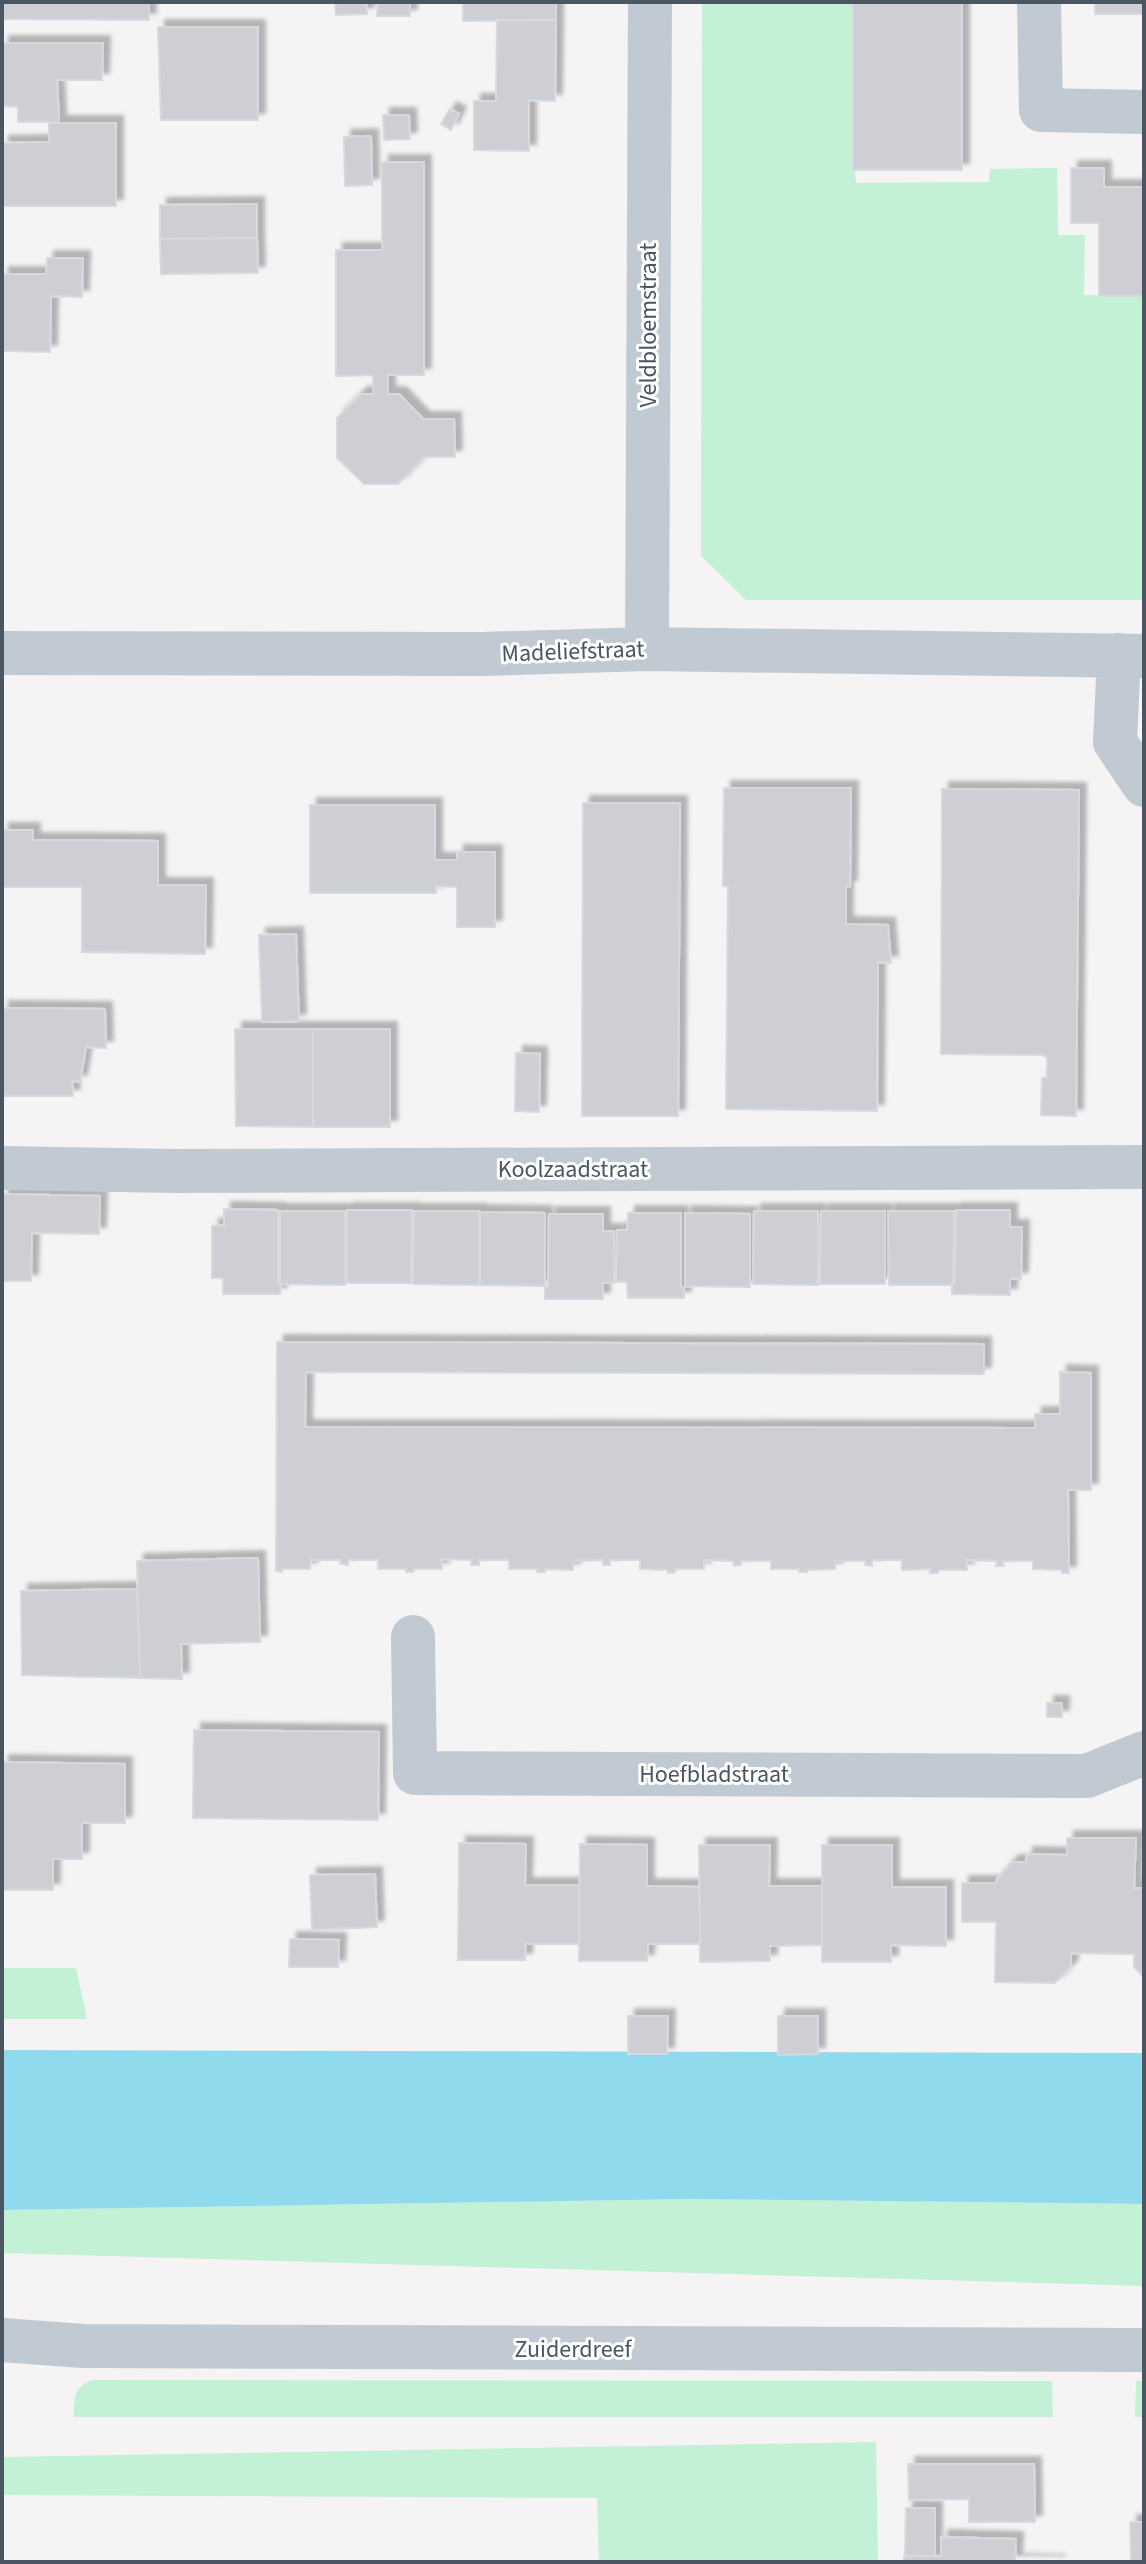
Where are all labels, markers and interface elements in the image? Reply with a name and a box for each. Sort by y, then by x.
street label: Veldbloemstraat [631,243,666,407]
street label: Madeliefstraat [501,632,645,671]
street label: Koolzaadstraat [498,1152,648,1187]
street label: Hoefbladstraat [639,1757,789,1792]
street label: Zuiderdreef [515,2332,632,2367]

